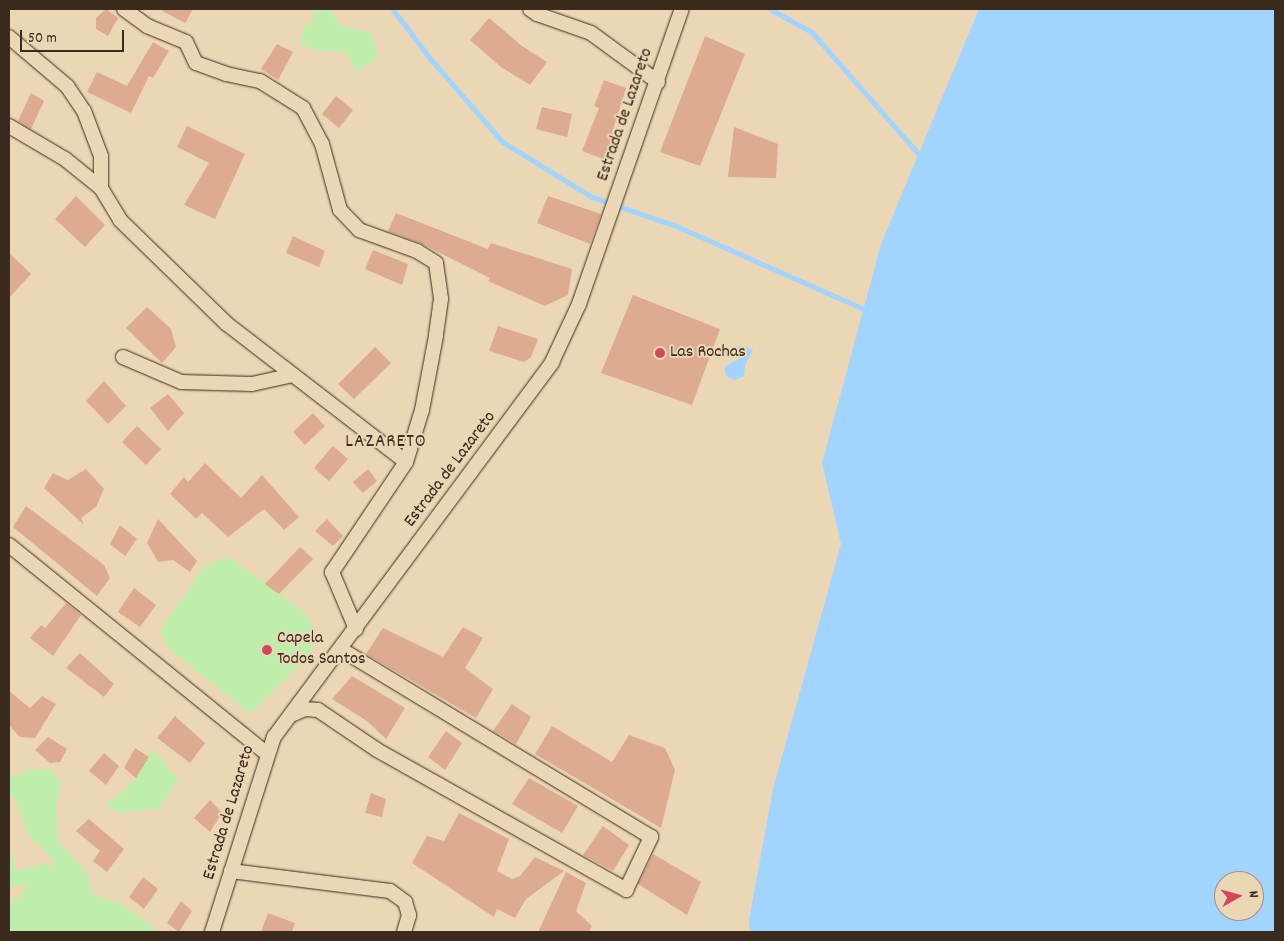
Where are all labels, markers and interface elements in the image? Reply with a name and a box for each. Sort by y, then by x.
scale bar [22,20,126,52]
text: 50 m [28,28,57,50]
street label: Estrada de Lazareto [593,46,659,184]
place label: Las Rochas [670,342,746,364]
marker: Las Rochas [654,347,666,359]
street label: Estrada de Lazareto [400,408,502,532]
district label: LAZARETO [344,432,428,454]
place label: Capela Todos Santos [277,629,366,672]
marker: Capela Todos Santos [261,644,273,656]
street label: Estrada de Lazareto [199,743,261,883]
north arrow [1214,871,1264,921]
text: N [1243,890,1263,899]

